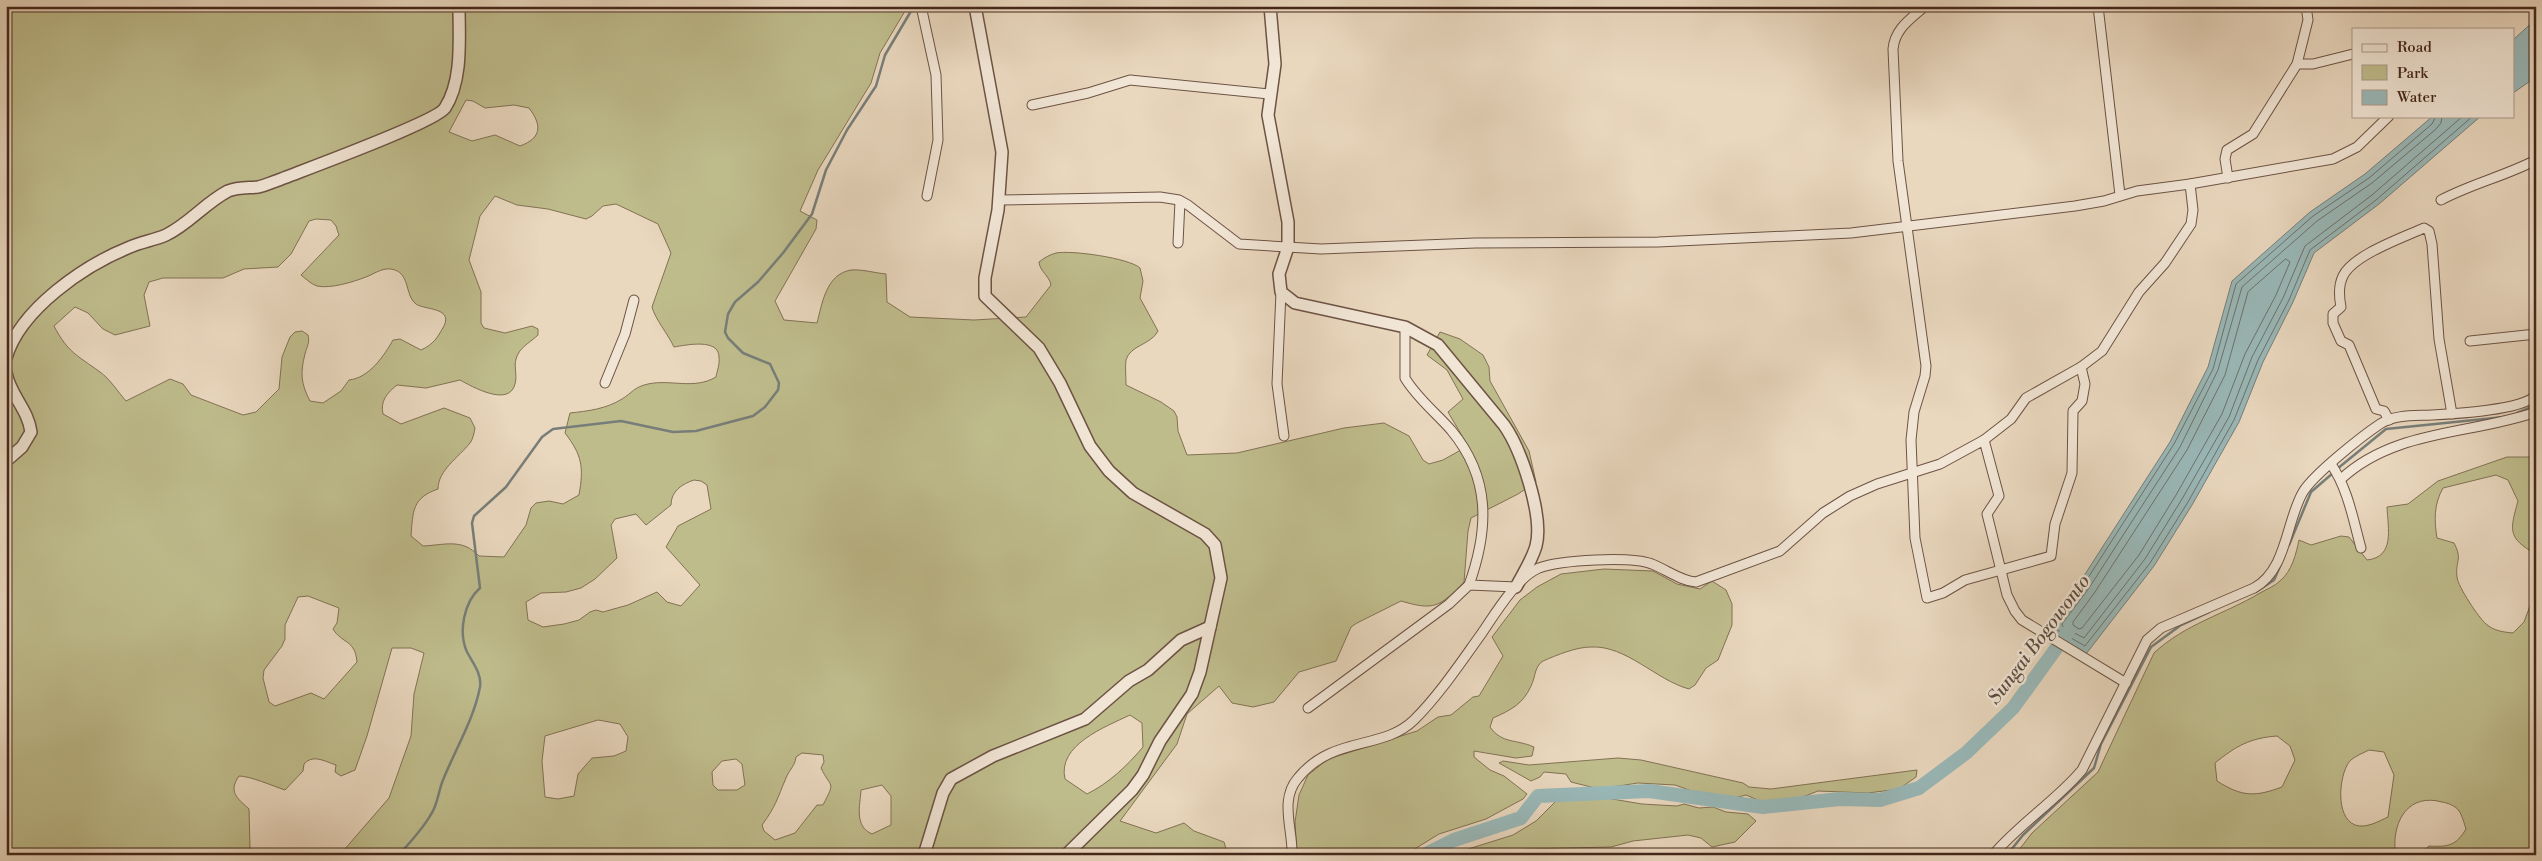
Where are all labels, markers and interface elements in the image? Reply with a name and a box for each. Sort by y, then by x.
legend [2352,28,2514,118]
text: Road [2397,38,2432,57]
text: Park [2397,64,2429,83]
text: Water [2396,88,2437,107]
water label: Sungai Bogowonto [1982,570,2095,709]

